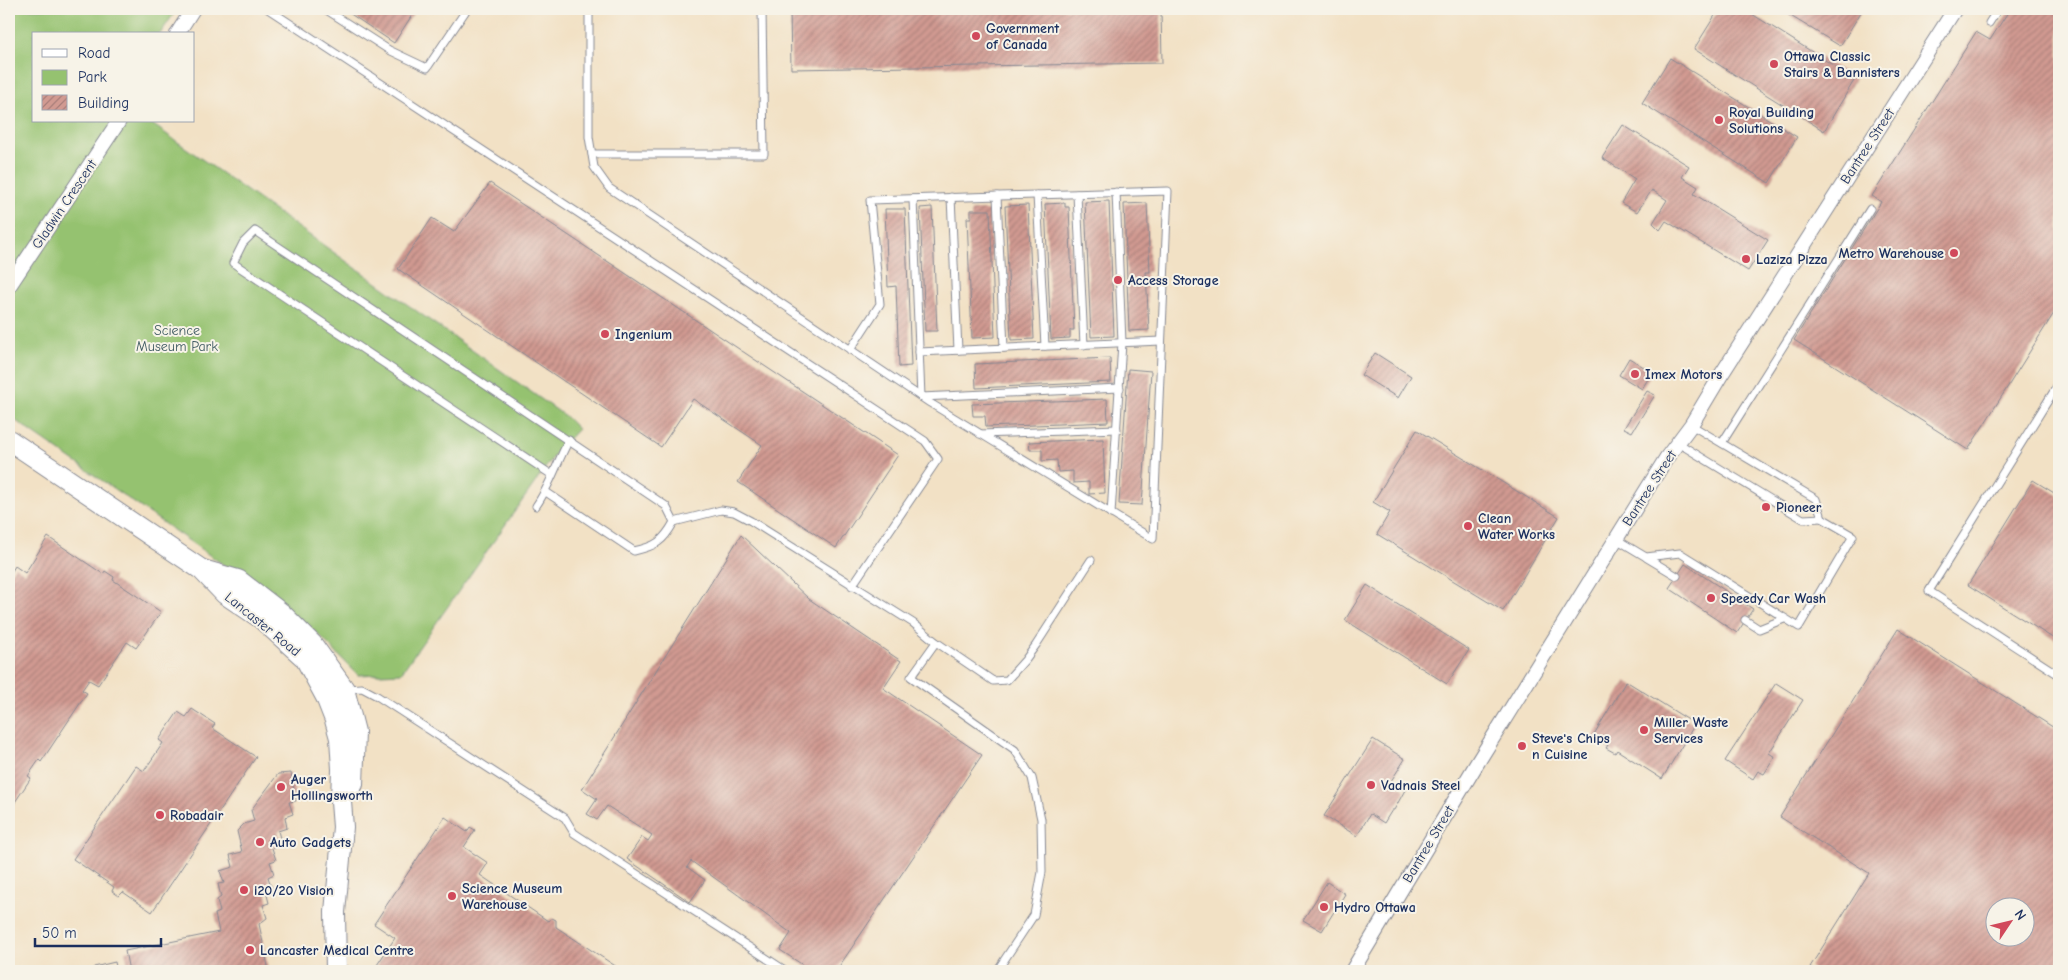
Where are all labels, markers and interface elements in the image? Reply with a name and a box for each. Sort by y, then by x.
place label: Government of Canada [986,20,1060,53]
marker: Government of Canada [970,30,982,42]
legend [32,32,195,122]
text: Road [78,44,110,62]
place label: Ottawa Classic Stairs & Bannisters [1784,48,1900,81]
marker: Ottawa Classic Stairs & Bannisters [1768,58,1780,70]
text: Park [78,68,107,86]
text: Building [78,94,129,112]
place label: Royal Building Solutions [1729,104,1814,137]
street label: Bantree Street [1837,104,1899,187]
marker: Royal Building Solutions [1713,114,1725,126]
street label: Gladwin Crescent [28,156,101,252]
place label: Metro Warehouse [1838,245,1944,262]
marker: Metro Warehouse [1948,247,1960,259]
place label: Laziza Pizza [1756,251,1828,268]
marker: Laziza Pizza [1740,253,1752,265]
place label: Access Storage [1128,272,1219,289]
marker: Access Storage [1112,274,1124,286]
park label: Science Museum Park [136,322,218,355]
place label: Ingenium [615,326,672,343]
marker: Ingenium [599,328,611,340]
place label: Imex Motors [1645,366,1722,383]
marker: Imex Motors [1629,368,1641,380]
street label: Bantree Street [1619,446,1681,529]
place label: Pioneer [1776,499,1822,516]
marker: Pioneer [1760,501,1772,513]
place label: Clean Water Works [1478,510,1555,543]
marker: Clean Water Works [1462,520,1474,532]
street label: Lancaster Road [221,589,304,660]
place label: Speedy Car Wash [1721,590,1826,607]
marker: Speedy Car Wash [1705,592,1717,604]
place label: Miller Waste Services [1654,714,1728,747]
marker: Miller Waste Services [1638,724,1650,736]
place label: Steve's Chips n Cuisine [1532,730,1610,763]
marker: Steve's Chips n Cuisine [1516,740,1528,752]
place label: Auger Hollingsworth [291,771,373,804]
place label: Vadnais Steel [1381,777,1460,794]
marker: Vadnais Steel [1365,779,1377,791]
marker: Auger Hollingsworth [275,781,287,793]
street label: Bantree Street [1399,802,1459,886]
place label: Robadair [170,807,224,824]
marker: Robadair [154,809,166,821]
place label: Auto Gadgets [270,834,351,851]
marker: Auto Gadgets [254,836,266,848]
place label: Science Museum Warehouse [462,880,562,913]
place label: i20/20 Vision [254,882,334,899]
marker: i20/20 Vision [238,884,250,896]
marker: Science Museum Warehouse [446,890,458,902]
north arrow [1986,898,2036,948]
place label: Hydro Ottawa [1334,899,1416,916]
marker: Hydro Ottawa [1318,901,1330,913]
text: N [2011,906,2030,923]
scale bar [35,915,161,947]
text: 50 m [42,924,77,942]
place label: Lancaster Medical Centre [260,942,414,959]
marker: Lancaster Medical Centre [244,944,256,956]

